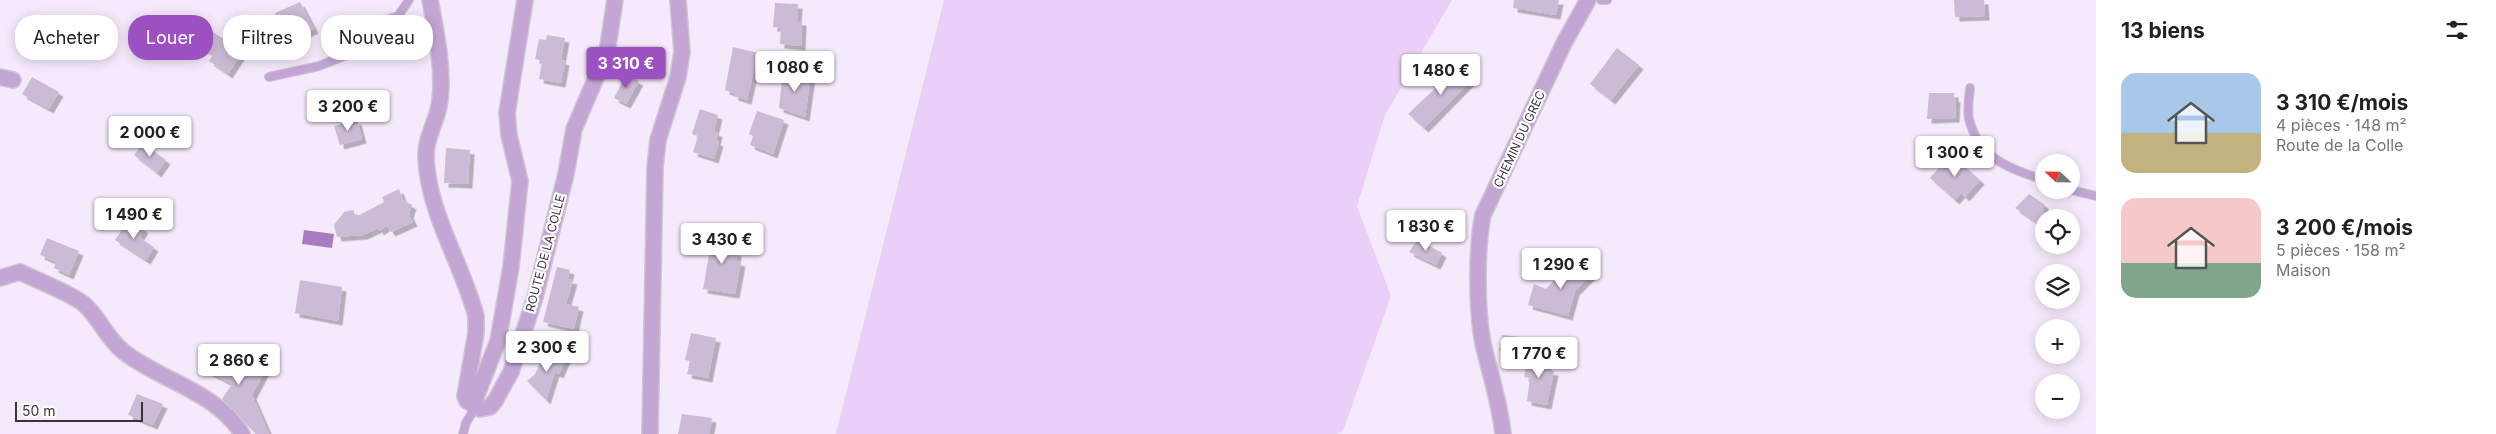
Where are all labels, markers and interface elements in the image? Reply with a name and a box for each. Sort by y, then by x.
chip: Acheter [15,15,118,60]
chip: Louer [128,15,213,60]
chip: Filtres [223,15,311,60]
chip: Nouveau [321,15,433,60]
icon: filters [2443,16,2471,44]
text: 13 biens [2121,18,2205,43]
pin: 3 310 € [580,46,672,89]
pin: 1 080 € [749,51,841,93]
text: 3 310 € [598,53,654,73]
pin: 1 480 € [1395,54,1487,96]
text: 1 080 € [766,57,824,77]
text: 1 480 € [1412,60,1470,80]
street label: CHEMIN DU GREC [1490,88,1548,190]
pin: 3 200 € [302,90,394,132]
text: 3 310 €/mois [2276,90,2408,115]
icon: home [2161,93,2221,153]
text: 3 200 € [318,96,378,116]
text: 4 pièces · 148 m² [2276,115,2407,135]
pin: 2 000 € [104,116,196,158]
text: 2 000 € [120,122,180,142]
text: Route de la Colle [2276,135,2403,155]
pin: 1 300 € [1909,136,2001,178]
text: 1 300 € [1926,142,1984,162]
north arrow [2035,154,2080,199]
map controls [2035,154,2080,419]
street label: ROUTE DE LA COLLE [522,193,568,313]
pin: 1 490 € [88,198,180,240]
text: 1 490 € [105,204,163,224]
button: locate [2035,209,2080,254]
pin: 1 830 € [1380,210,1472,252]
text: 3 200 €/mois [2276,215,2413,240]
text: 1 830 € [1398,216,1454,236]
icon: home [2161,218,2221,278]
pin: 3 430 € [676,222,768,265]
text: 3 430 € [692,229,752,249]
text: 5 pièces · 158 m² [2276,240,2405,260]
pin: 1 290 € [1515,248,1607,290]
text: 1 290 € [1533,254,1589,274]
text: Maison [2276,260,2331,280]
button: layers [2035,264,2080,309]
button: + [2035,319,2080,364]
pin: 2 300 € [501,330,593,373]
pin: 1 770 € [1493,336,1585,379]
text: 2 300 € [517,337,577,357]
text: 1 770 € [1512,343,1566,363]
pin: 2 860 € [193,344,285,386]
text: 2 860 € [209,350,269,370]
button: − [2035,374,2080,419]
scale bar [15,399,142,422]
text: 50 m [22,402,56,419]

